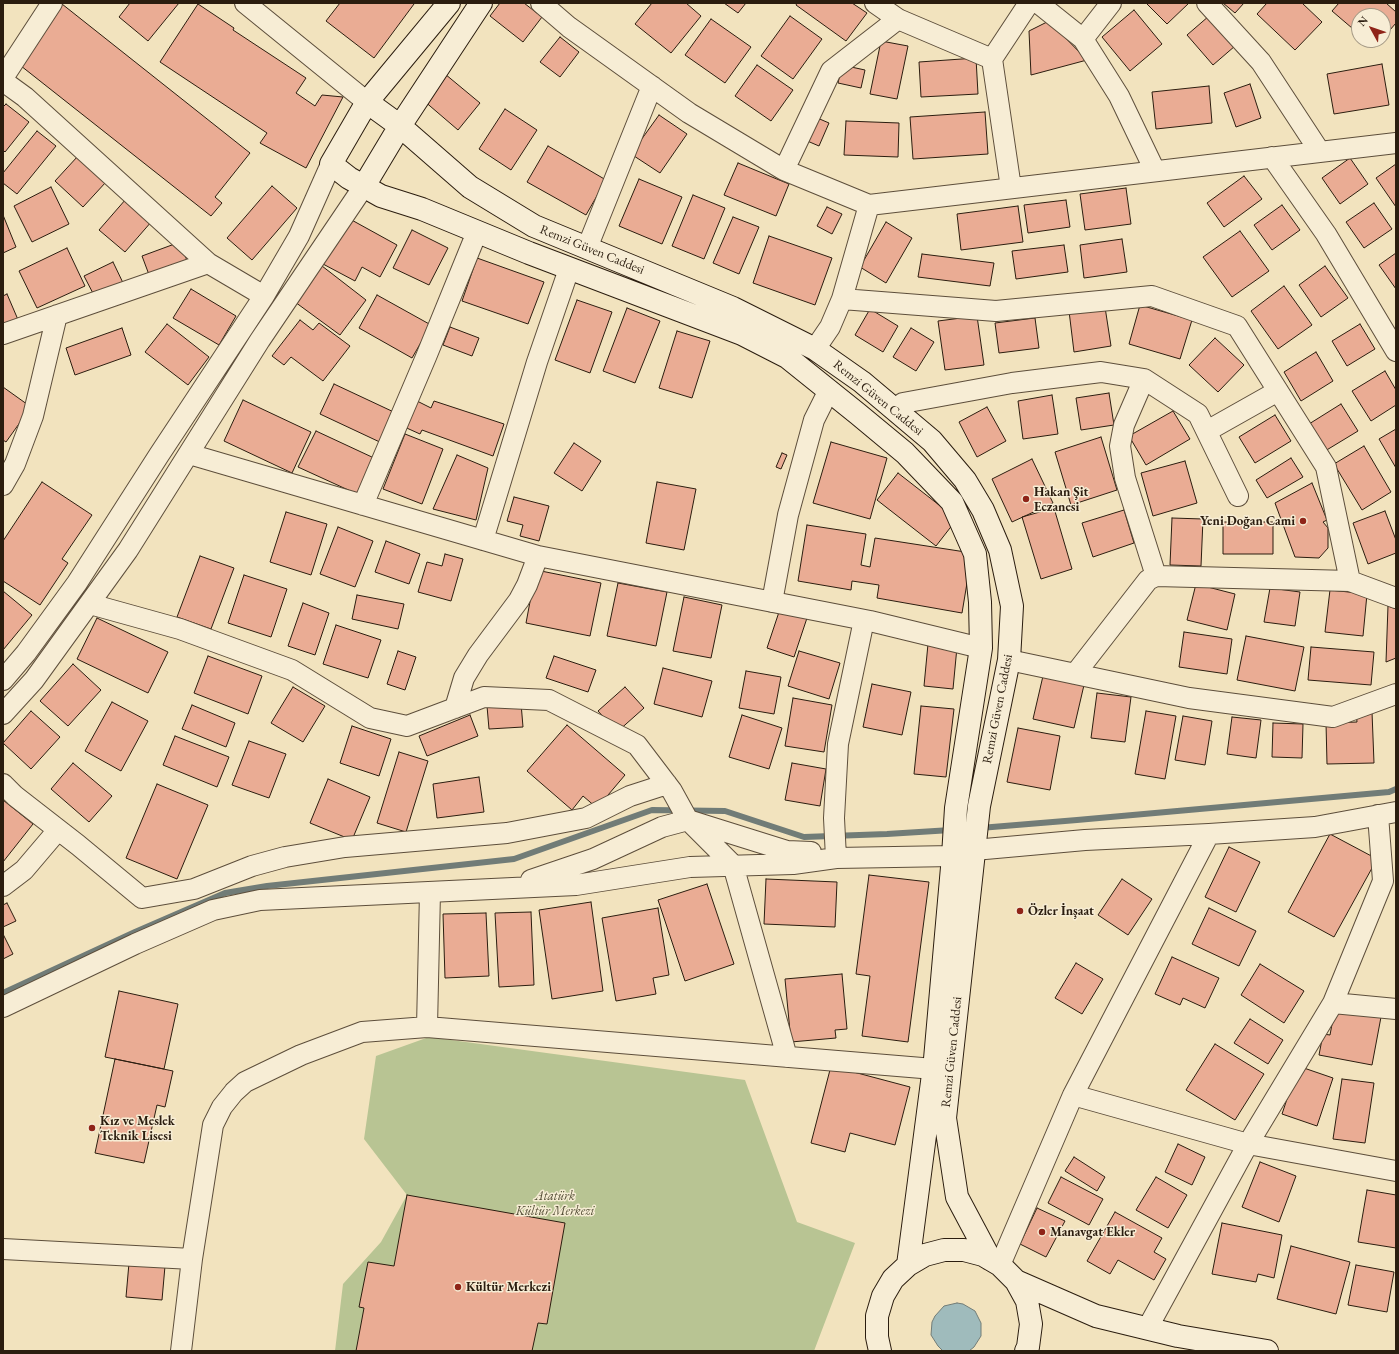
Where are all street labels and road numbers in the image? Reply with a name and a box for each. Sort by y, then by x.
street label: Remzi Güven Caddesi [537,222,647,278]
street label: Remzi Güven Caddesi [830,357,926,439]
street label: Remzi Güven Caddesi [980,653,1016,765]
street label: Remzi Güven Caddesi [938,996,966,1108]

